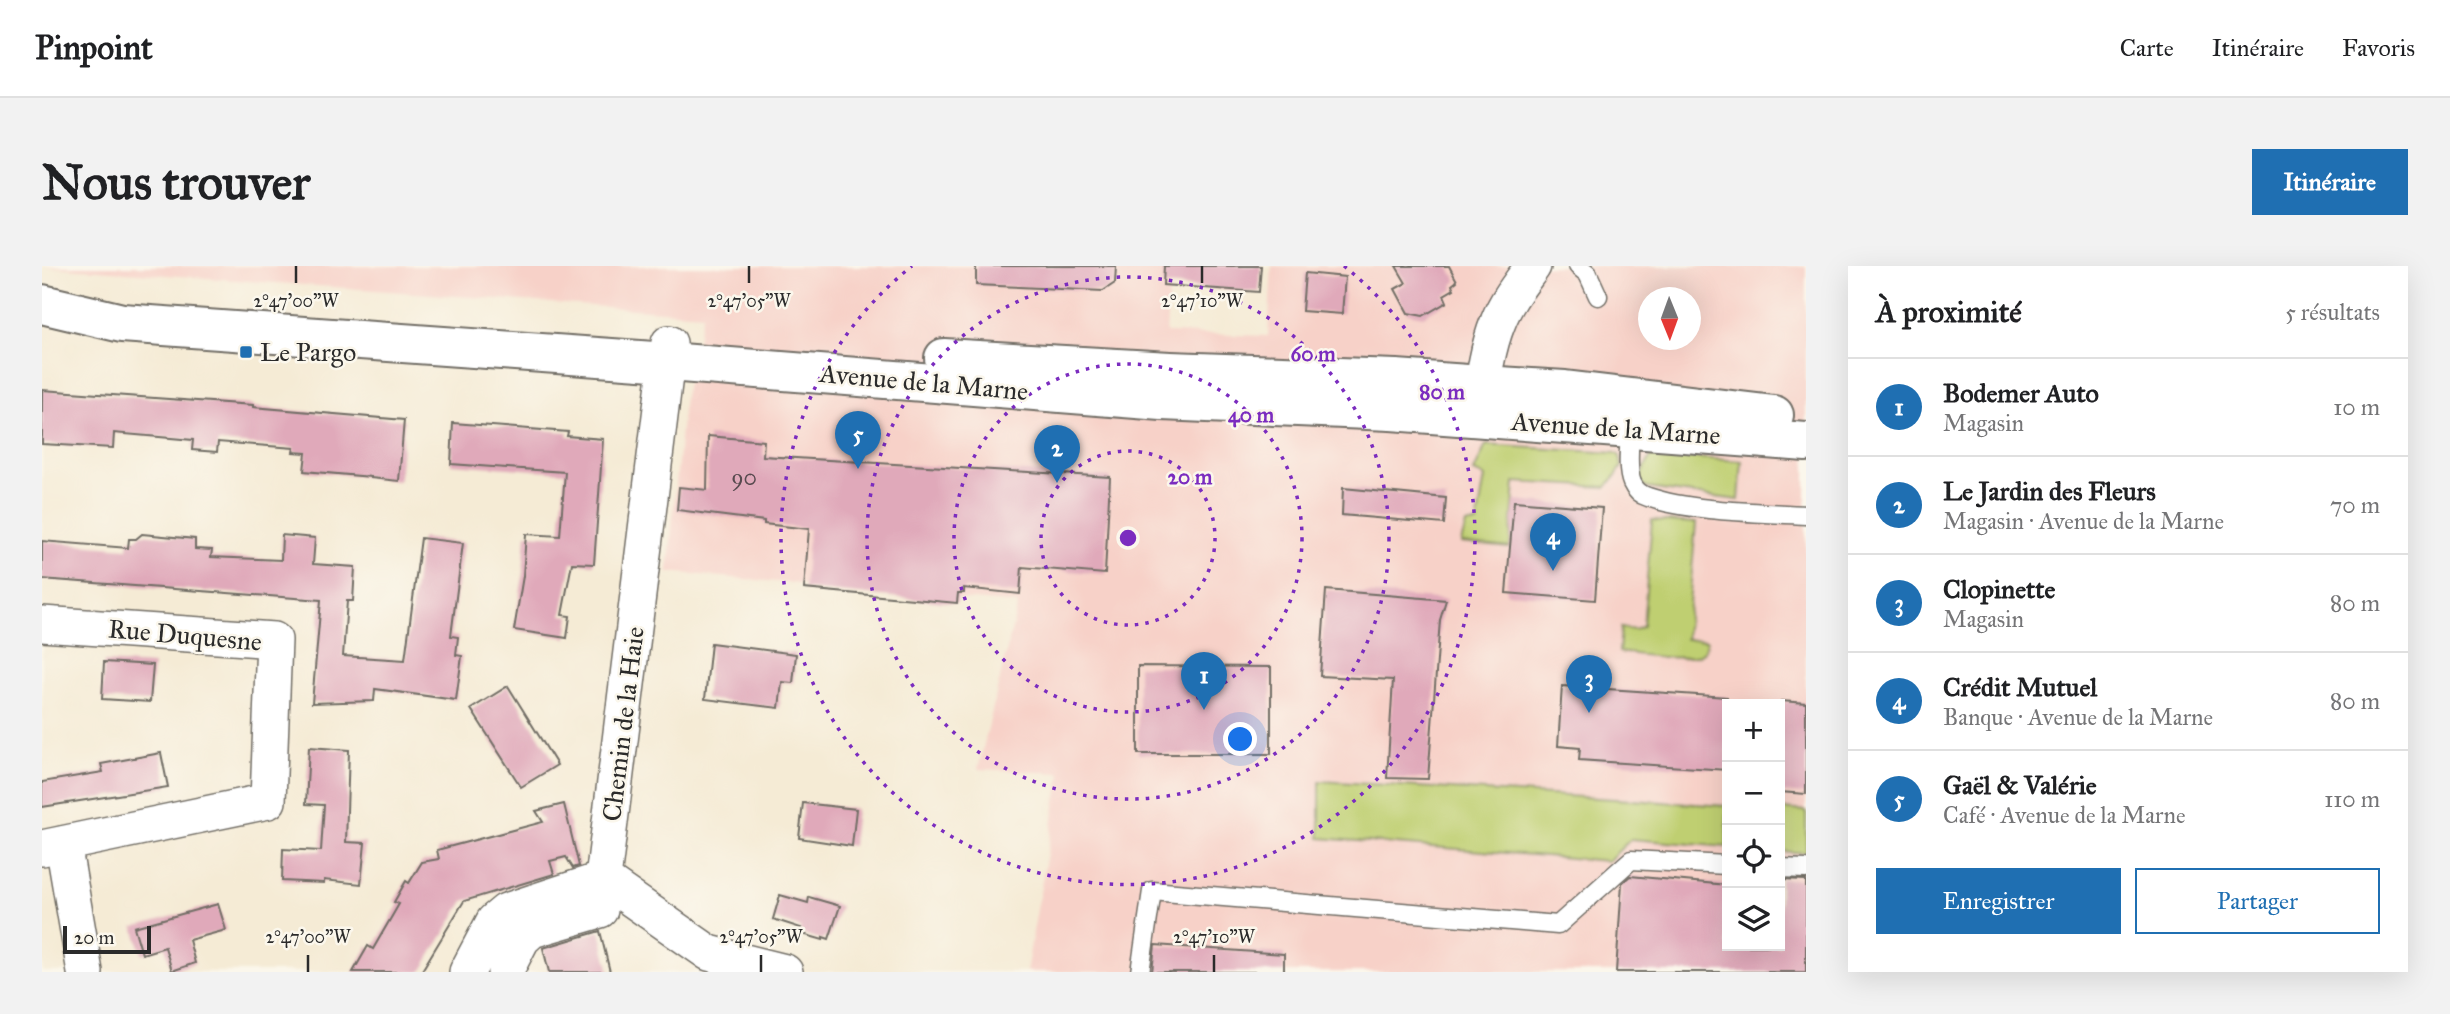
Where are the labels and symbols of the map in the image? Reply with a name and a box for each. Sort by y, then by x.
north arrow [1638,287,1701,350]
text: 2°47'00"W [253,290,339,312]
text: 2°47'05"W [707,290,791,312]
text: 2°47'10"W [1161,290,1244,312]
place label: Le Pargo [260,336,356,368]
text: 60 m [1290,341,1336,367]
marker: Le Pargo [238,344,254,360]
street label: Avenue de la Marne [817,357,1030,407]
text: 80 m [1419,379,1465,405]
text: 40 m [1228,402,1274,428]
street label: Avenue de la Marne [1510,405,1722,451]
pin: 5 [835,411,881,469]
pin: 2 [1034,425,1080,483]
house number: 90 [731,463,757,491]
text: 20 m [1168,464,1213,490]
pin: 4 [1530,513,1576,571]
centre of rings [1116,526,1140,550]
street label: Rue Duquesne [107,612,263,658]
street label: Chemin de la Haie [595,625,651,823]
pin: 1 [1181,652,1227,710]
pin: 3 [1566,655,1612,713]
your location [1223,722,1257,756]
scale bar [63,923,150,955]
text: 2°47'00"W [265,926,351,948]
text: 2°47'05"W [719,926,803,948]
text: 2°47'10"W [1173,926,1256,948]

